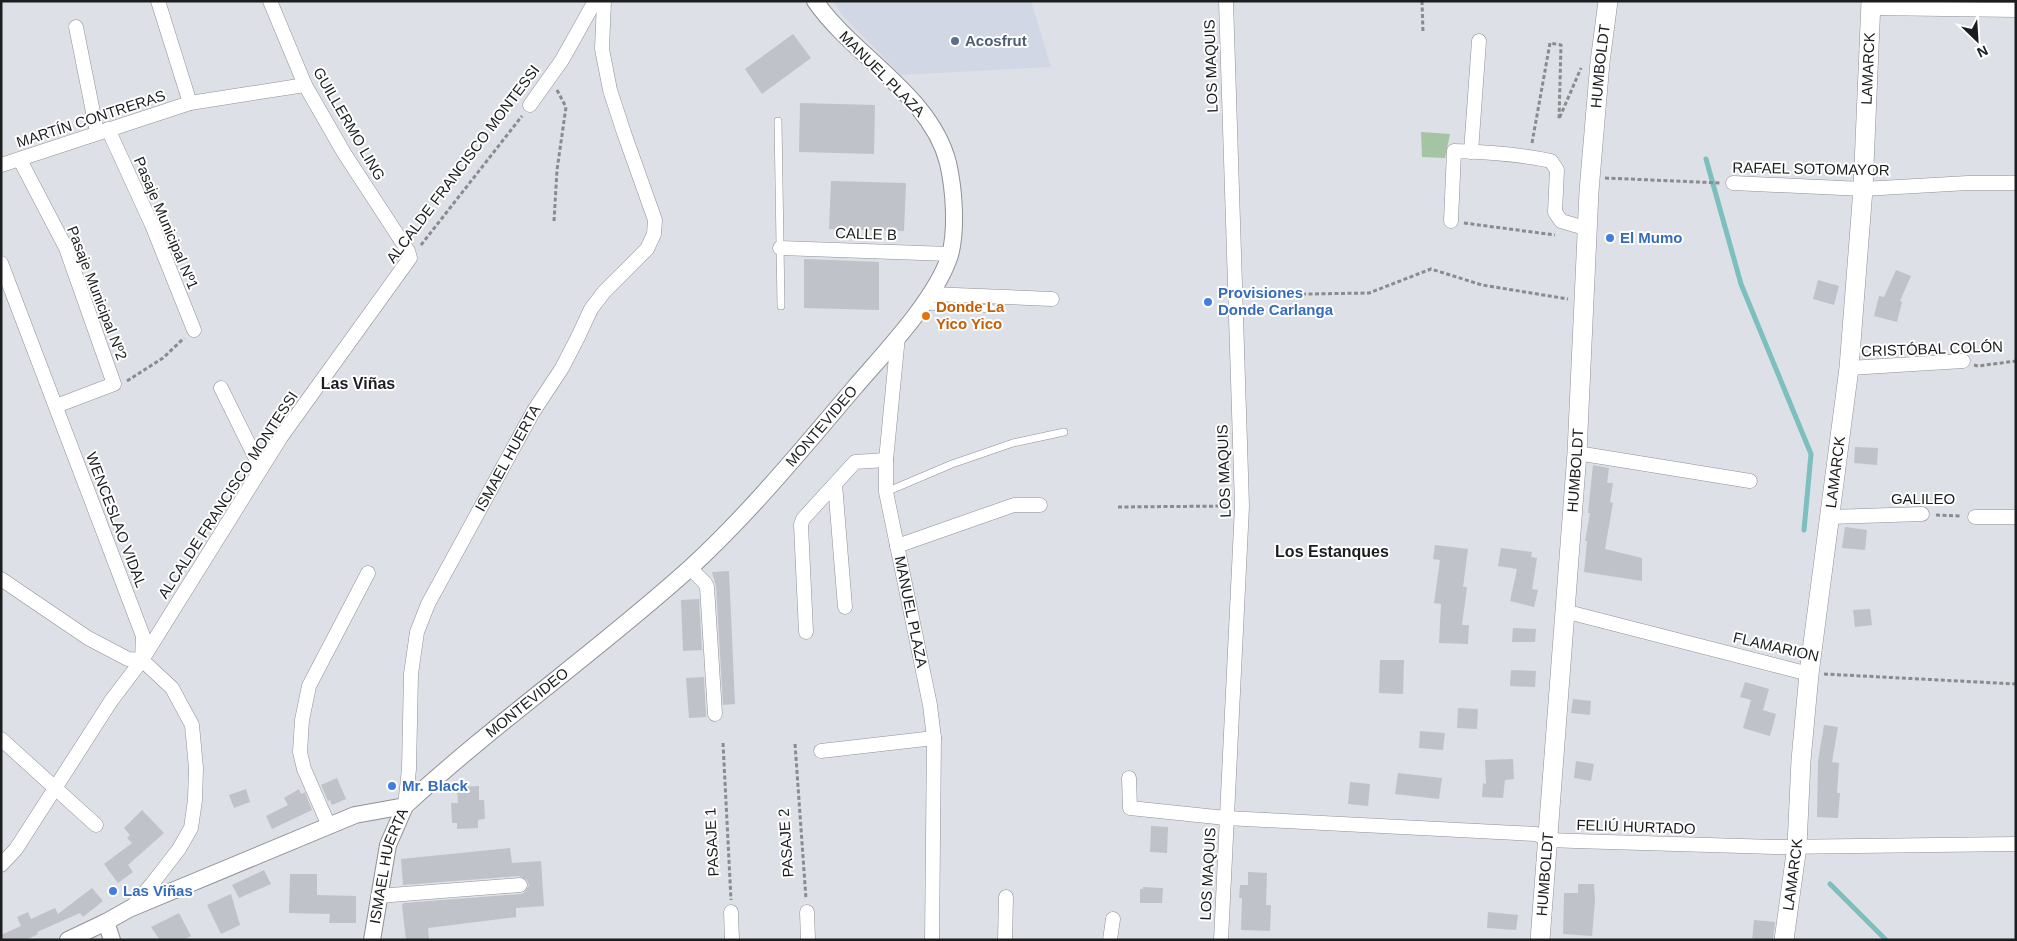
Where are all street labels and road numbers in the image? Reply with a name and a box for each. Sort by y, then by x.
street label: LOS MAQUIS [1200,19,1221,113]
street label: HUMBOLDT [1587,23,1613,109]
street label: MANUEL PLAZA [836,27,929,120]
street label: LAMARCK [1858,32,1878,105]
street label: ALCALDE FRANCISCO MONTESSI [383,61,543,266]
street label: GUILLERMO LING [310,64,389,183]
street label: MARTÍN CONTRERAS [14,86,167,151]
street label: Pasaje Municipal Nº1 [131,154,202,292]
street label: RAFAEL SOTOMAYOR [1732,159,1890,178]
street label: Pasaje Municipal Nº2 [64,223,131,362]
street label: CALLE B [835,224,897,243]
street label: CRISTÓBAL COLÓN [1861,338,2003,359]
street label: MONTEVIDEO [782,382,860,470]
street label: ALCALDE FRANCISCO MONTESSI [154,388,301,601]
street label: ISMAEL HUERTA [471,401,543,514]
street label: LOS MAQUIS [1213,424,1234,518]
street label: HUMBOLDT [1564,428,1586,513]
street label: LAMARCK [1822,435,1848,509]
street label: WENCESLAO VIDAL [83,450,150,590]
street label: GALILEO [1891,490,1955,507]
street label: MANUEL PLAZA [891,554,931,669]
street label: FLAMARION [1732,628,1821,665]
street label: MONTEVIDEO [482,664,571,741]
street label: ISMAEL HUERTA [366,805,411,925]
street label: PASAJE 1 [701,807,722,877]
street label: PASAJE 2 [775,808,796,878]
street label: FELIÚ HURTADO [1576,816,1696,837]
street label: LOS MAQUIS [1197,827,1218,921]
street label: HUMBOLDT [1533,832,1556,917]
street label: LAMARCK [1779,838,1805,912]

